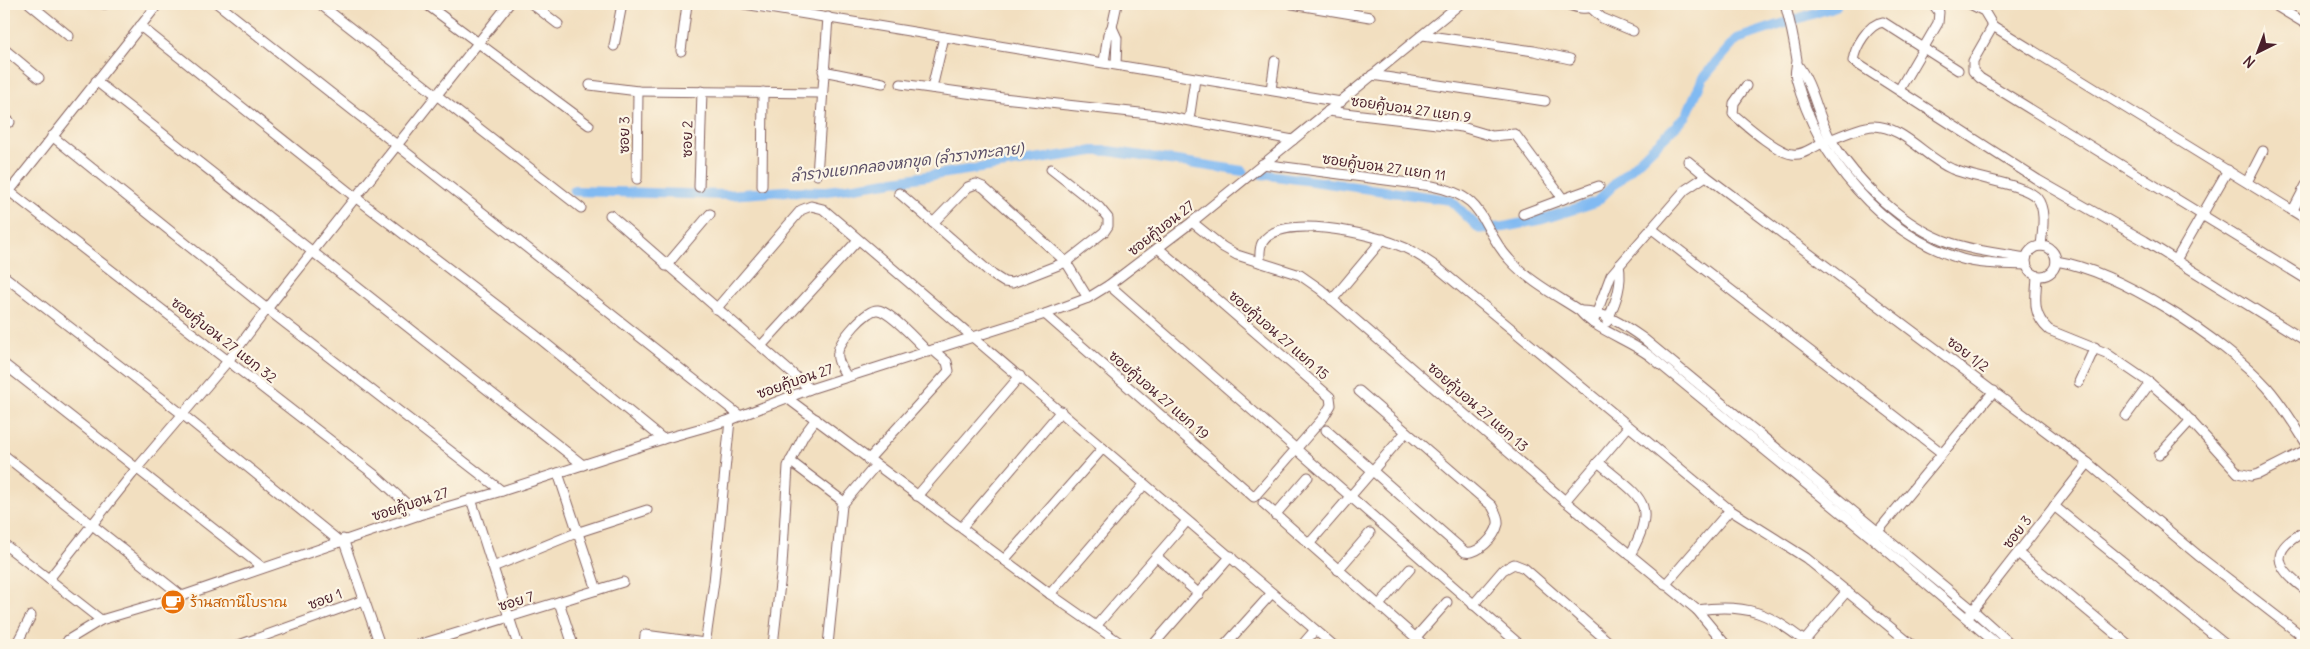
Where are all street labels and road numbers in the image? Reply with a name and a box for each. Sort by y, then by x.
street label: ซอยคู้บอน 27 แยก 9 [1349,92,1472,127]
street label: ซอย 3 [615,116,633,154]
street label: ซอย 2 [678,120,696,158]
street label: ซอยคู้บอน 27 แยก 11 [1321,149,1447,186]
street label: ซอยคู้บอน 27 [1124,196,1199,260]
street label: ซอยคู้บอน 27 แยก 15 [1224,287,1333,384]
street label: ซอยคู้บอน 27 แยก 32 [167,293,281,388]
street label: ซอย 1/2 [1944,332,1993,376]
street label: ซอยคู้บอน 27 แยก 19 [1104,347,1213,444]
street label: ซอยคู้บอน 27 [754,359,836,403]
street label: ซอยคู้บอน 27 แยก 13 [1424,359,1532,456]
street label: ซอยคู้บอน 27 [369,483,451,526]
street label: ซอย 3 [1998,512,2036,552]
street label: ซอย 1 [305,585,345,613]
street label: ซอย 7 [496,587,536,615]

